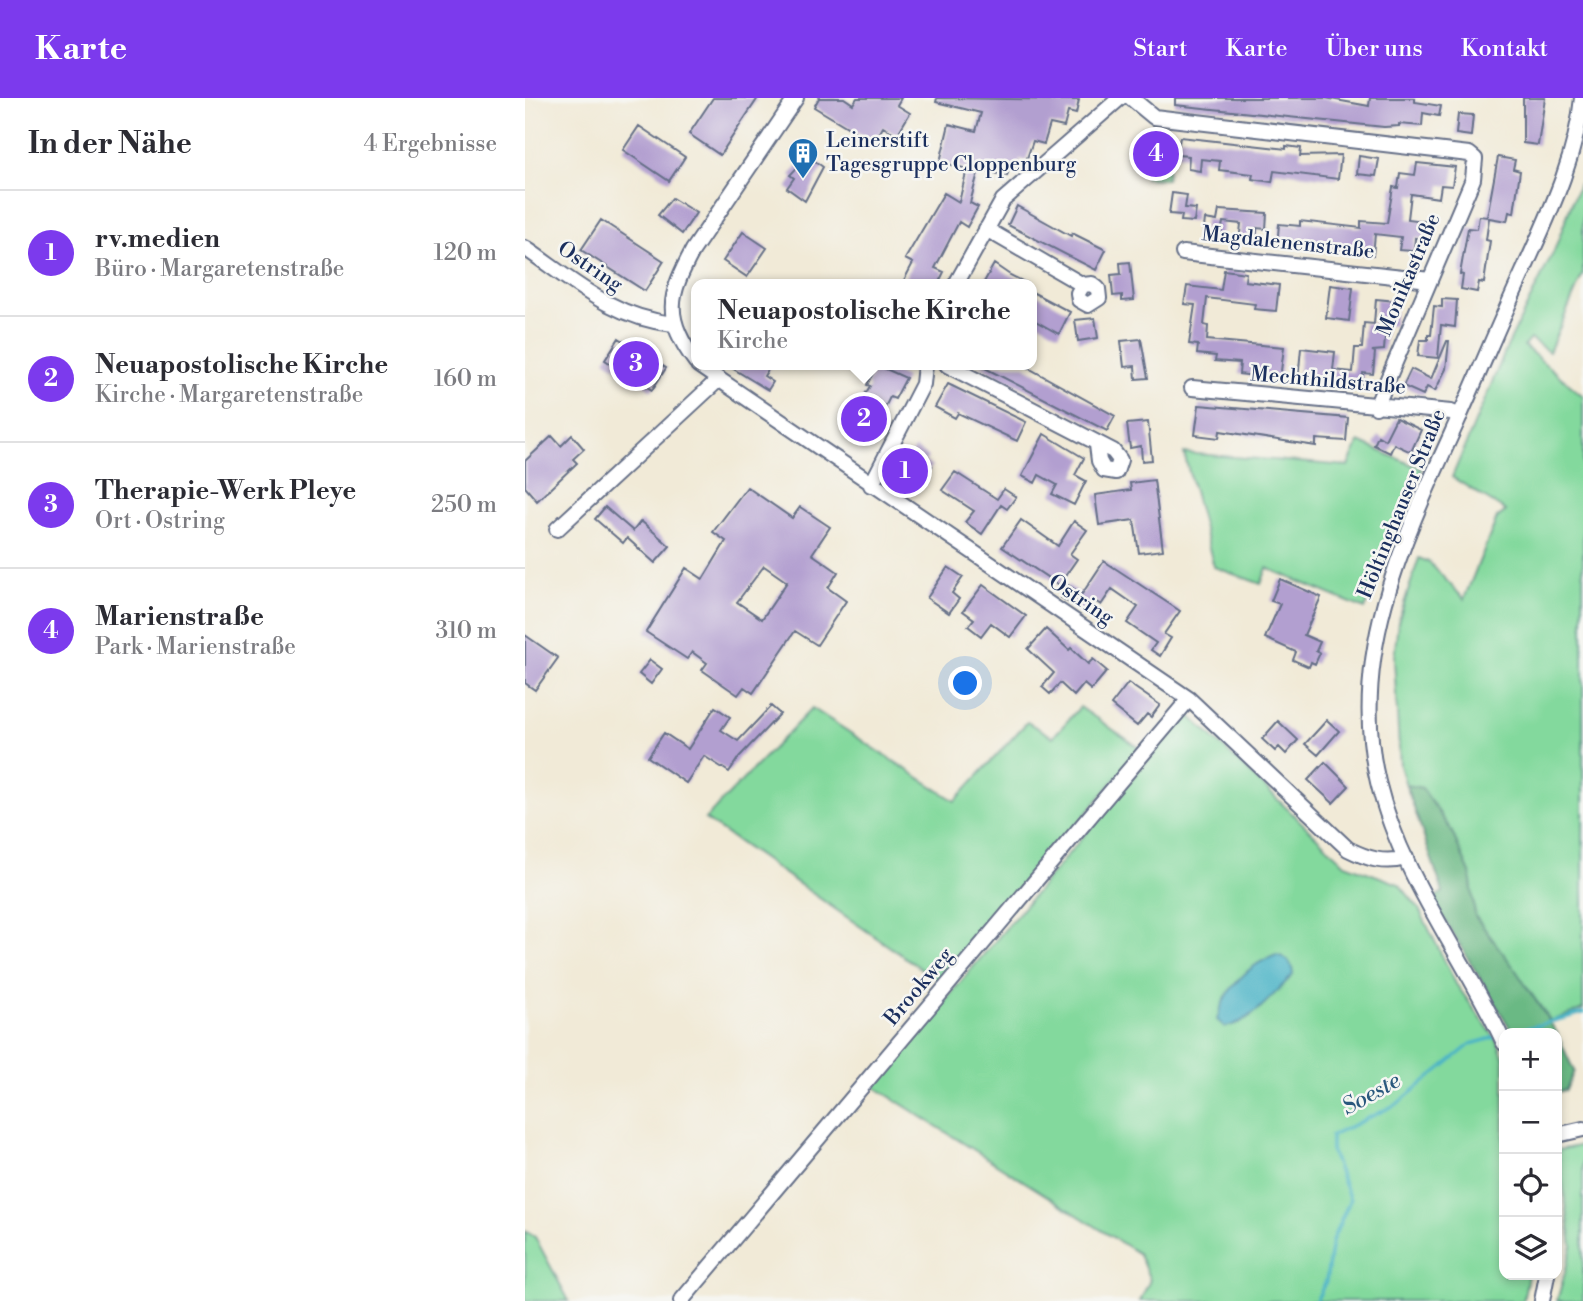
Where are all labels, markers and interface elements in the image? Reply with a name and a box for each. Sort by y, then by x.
text: Karte [35,29,127,70]
text: Start [1133,34,1187,64]
text: Karte [1225,34,1288,64]
text: Über uns [1326,34,1423,64]
text: Kontakt [1461,34,1548,64]
text: In der Nähe [28,125,192,163]
place label: Leinerstift Tagesgruppe Cloppenburg [826,128,1077,178]
pin: 4 [1133,128,1179,180]
text: 4 Ergebnisse [364,130,497,158]
building icon: Leinerstift Tagesgruppe Cloppenburg [786,136,820,180]
street label: Monikastraße [1371,210,1447,340]
street label: Magdalenenstraße [1200,221,1376,265]
text: rv.medien [95,223,220,255]
street label: Ostring [552,236,628,298]
text: 1 [45,239,57,267]
text: 120 m [433,239,497,267]
text: Büro · Margaretenstraße [95,255,344,283]
popup [691,279,1037,370]
text: Neuapostolische Kirche [717,295,1011,327]
text: Kirche [717,327,788,355]
pin: 3 [613,338,659,390]
text: Neuapostolische Kirche [95,349,388,381]
street label: Mechthildstraße [1249,361,1407,401]
text: 2 [44,365,58,393]
text: 160 m [434,365,497,393]
text: Kirche · Margaretenstraße [95,381,363,409]
pin: 2 [841,393,887,445]
street label: Höltinghauser Straße [1352,405,1452,603]
pin: 1 [882,445,928,497]
text: Therapie-Werk Pleye [95,475,356,507]
text: 3 [44,491,58,519]
text: 250 m [431,491,497,519]
text: Ort · Ostring [95,507,225,535]
street label: Ostring [1043,569,1119,631]
text: Marienstraße [95,601,264,633]
text: 4 [43,617,59,645]
text: 310 m [436,617,497,645]
text: Park · Marienstraße [95,633,296,661]
your location [948,666,982,700]
street label: Brookweg [878,943,959,1032]
map controls [1499,1028,1562,1280]
button: + [1499,1028,1562,1091]
water label: Soeste [1337,1066,1406,1121]
button: − [1499,1091,1562,1154]
button: locate [1499,1154,1562,1217]
button: layers [1499,1217,1562,1280]

